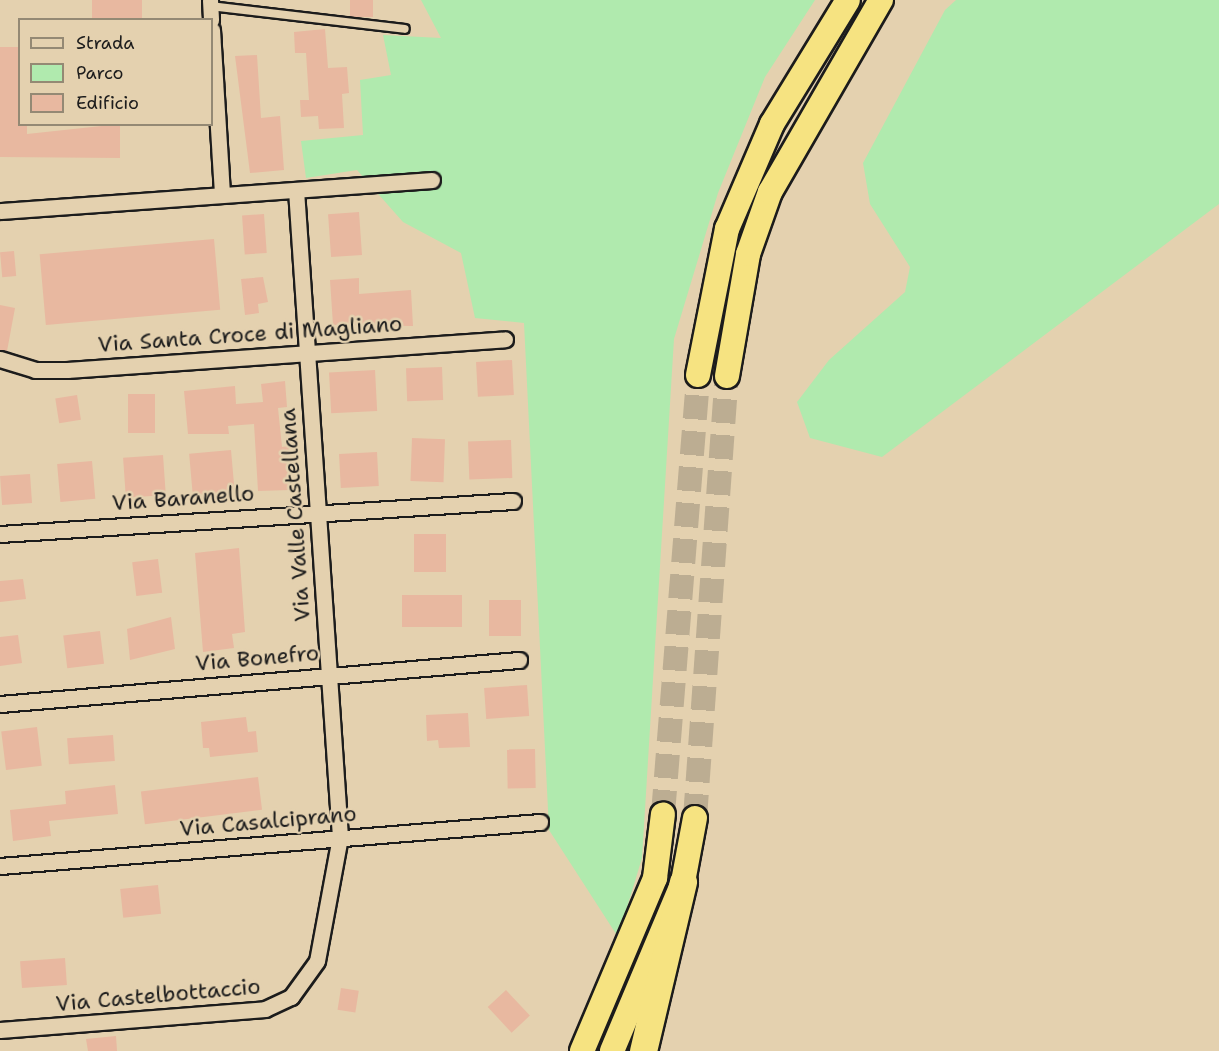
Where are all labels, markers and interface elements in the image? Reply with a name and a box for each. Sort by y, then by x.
legend [18,18,213,126]
text: Strada [76,31,135,55]
text: Parco [76,61,124,85]
text: Edificio [76,91,139,115]
street label: Via Santa Croce di Magliano [97,310,403,358]
street label: Via Valle Castellana [274,407,316,623]
street label: Via Baranello [111,480,255,516]
street label: Via Bonefro [194,639,320,677]
street label: Via Casalciprano [178,800,358,842]
street label: Via Castelbottaccio [54,973,262,1017]

